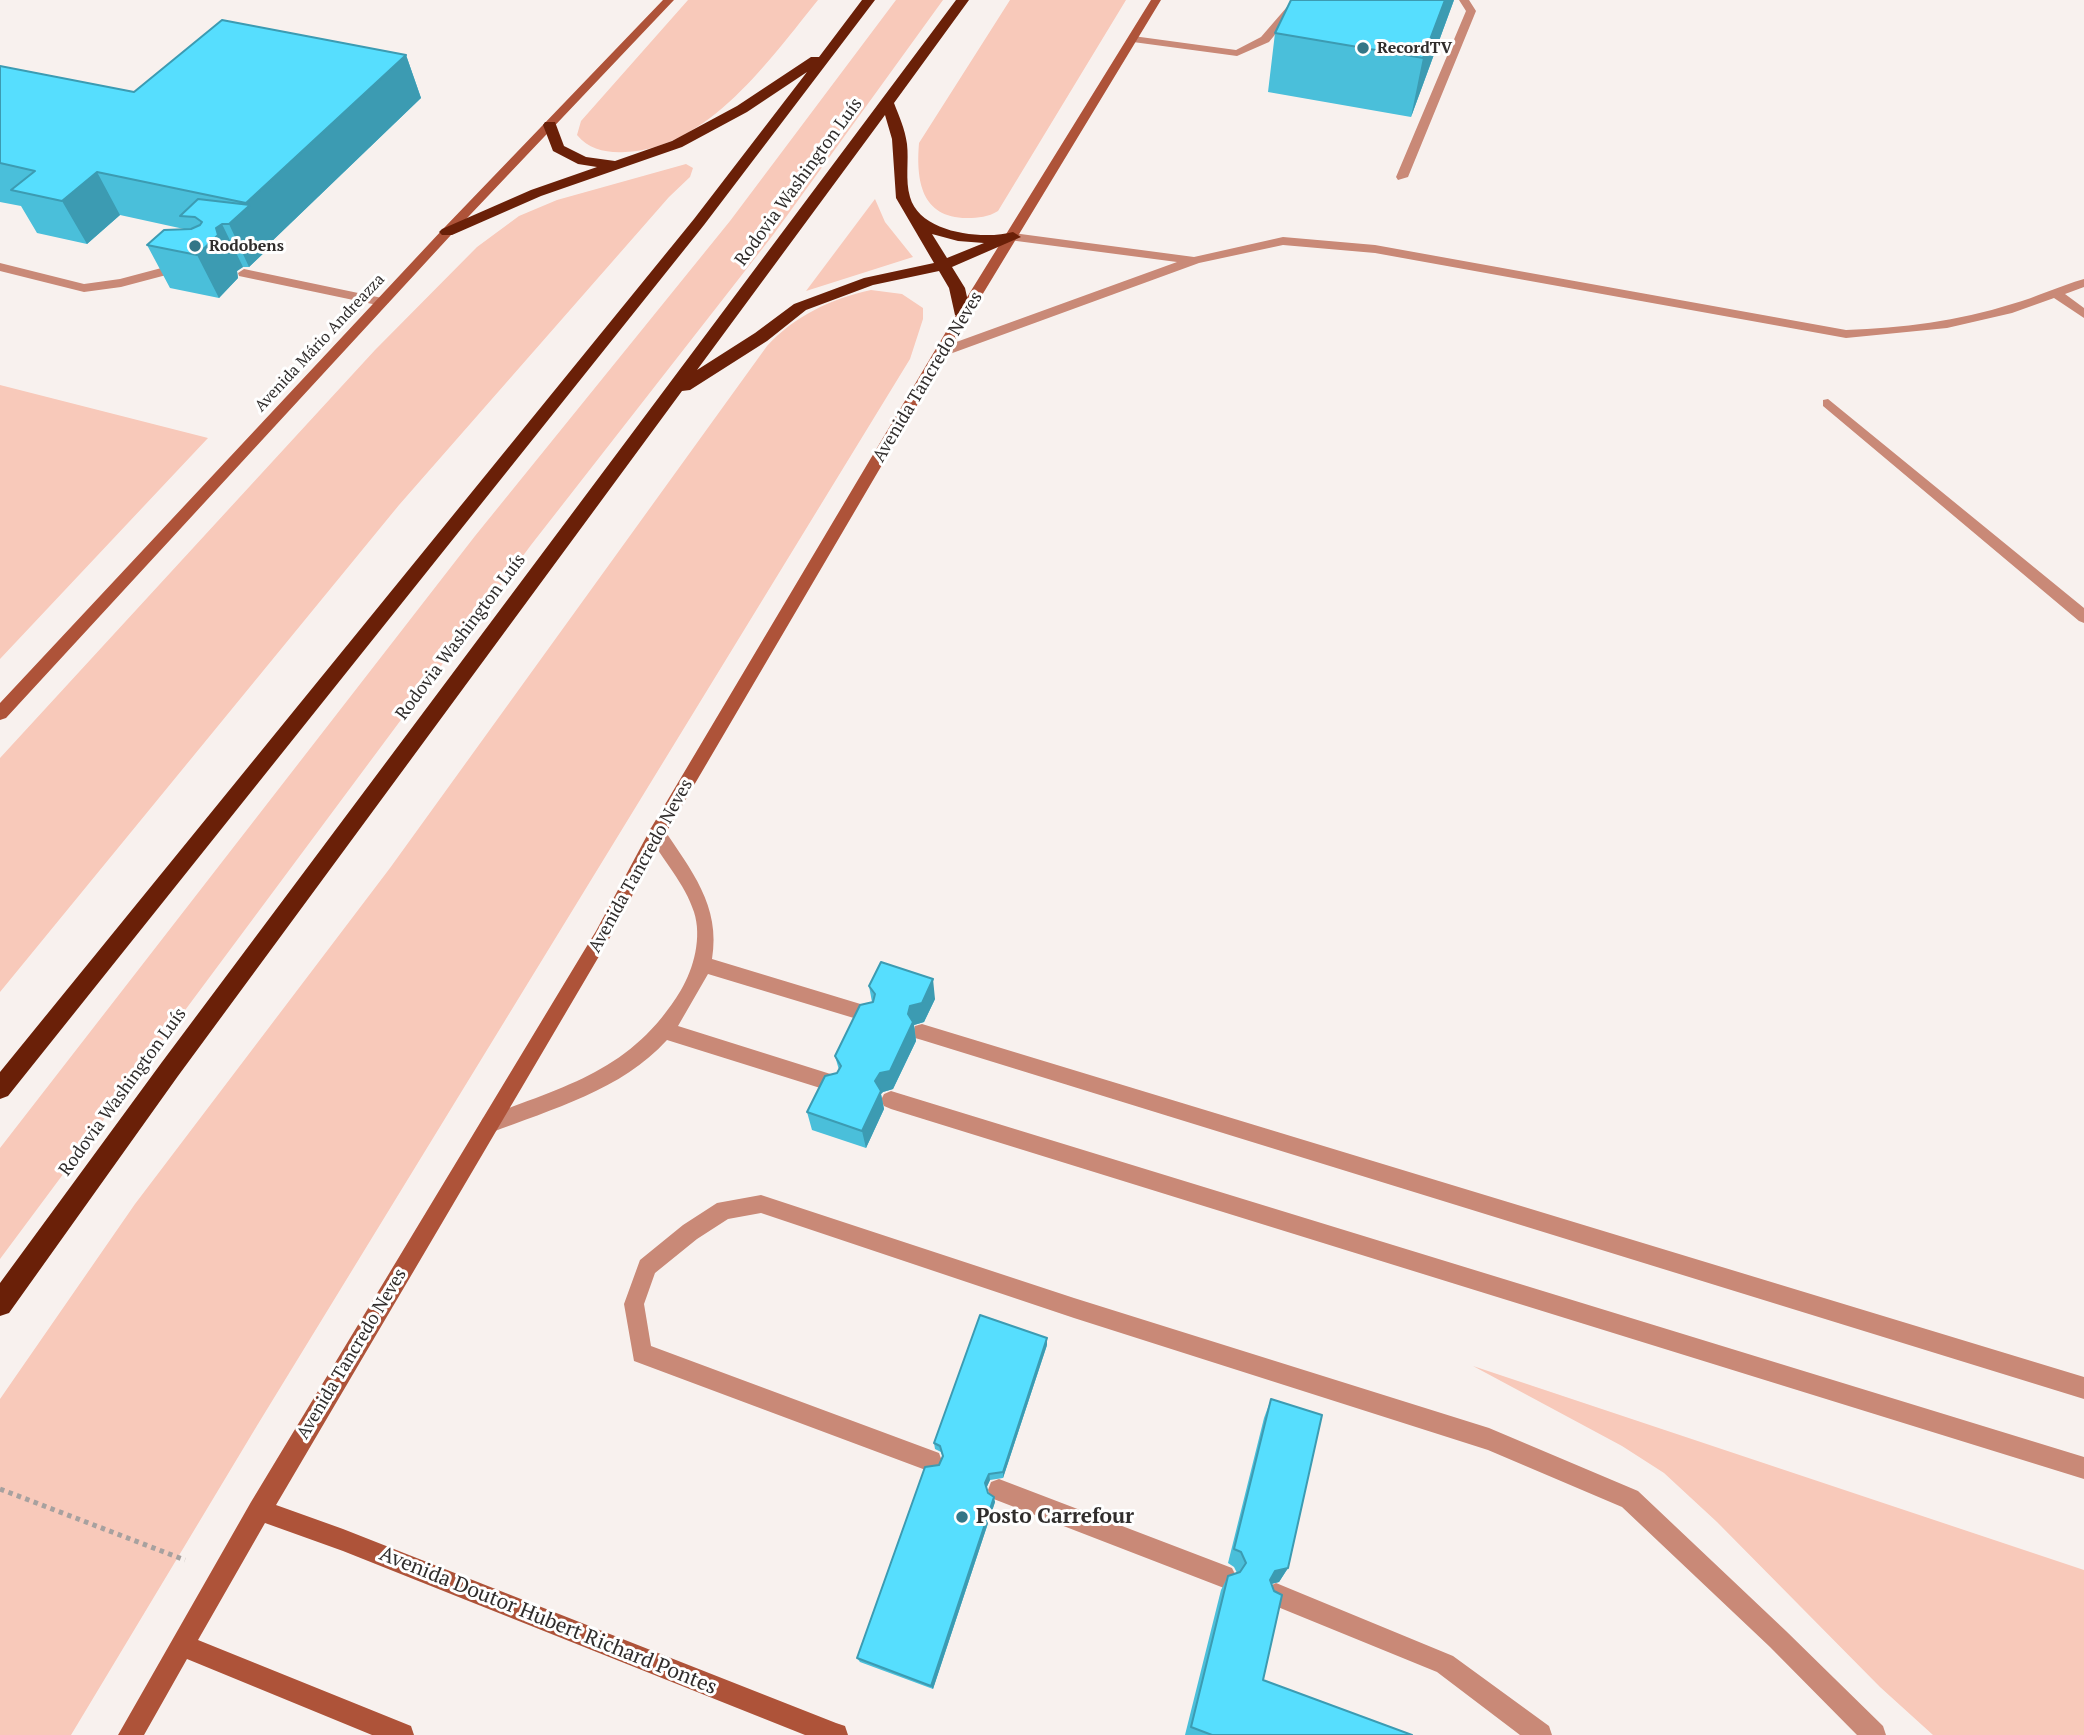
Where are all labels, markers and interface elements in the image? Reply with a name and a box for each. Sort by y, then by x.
place label: RecordTV [1377,38,1452,58]
marker: RecordTV [1355,40,1371,56]
street label: Rodovia Washington Luís [731,94,867,270]
place label: Rodobens [209,236,284,256]
marker: Rodobens [187,238,203,254]
street label: Avenida Mário Andreazza [251,270,389,416]
street label: Avenida Tancredo Neves [869,288,987,466]
street label: Rodovia Washington Luís [391,550,531,724]
street label: Avenida Tancredo Neves [584,775,698,957]
street label: Rodovia Washington Luís [55,1004,191,1180]
street label: Avenida Tancredo Neves [293,1265,411,1443]
place label: Posto Carrefour [976,1504,1134,1530]
marker: Posto Carrefour [954,1509,970,1525]
street label: Avenida Doutor Hubert Richard Pontes [376,1542,720,1700]

